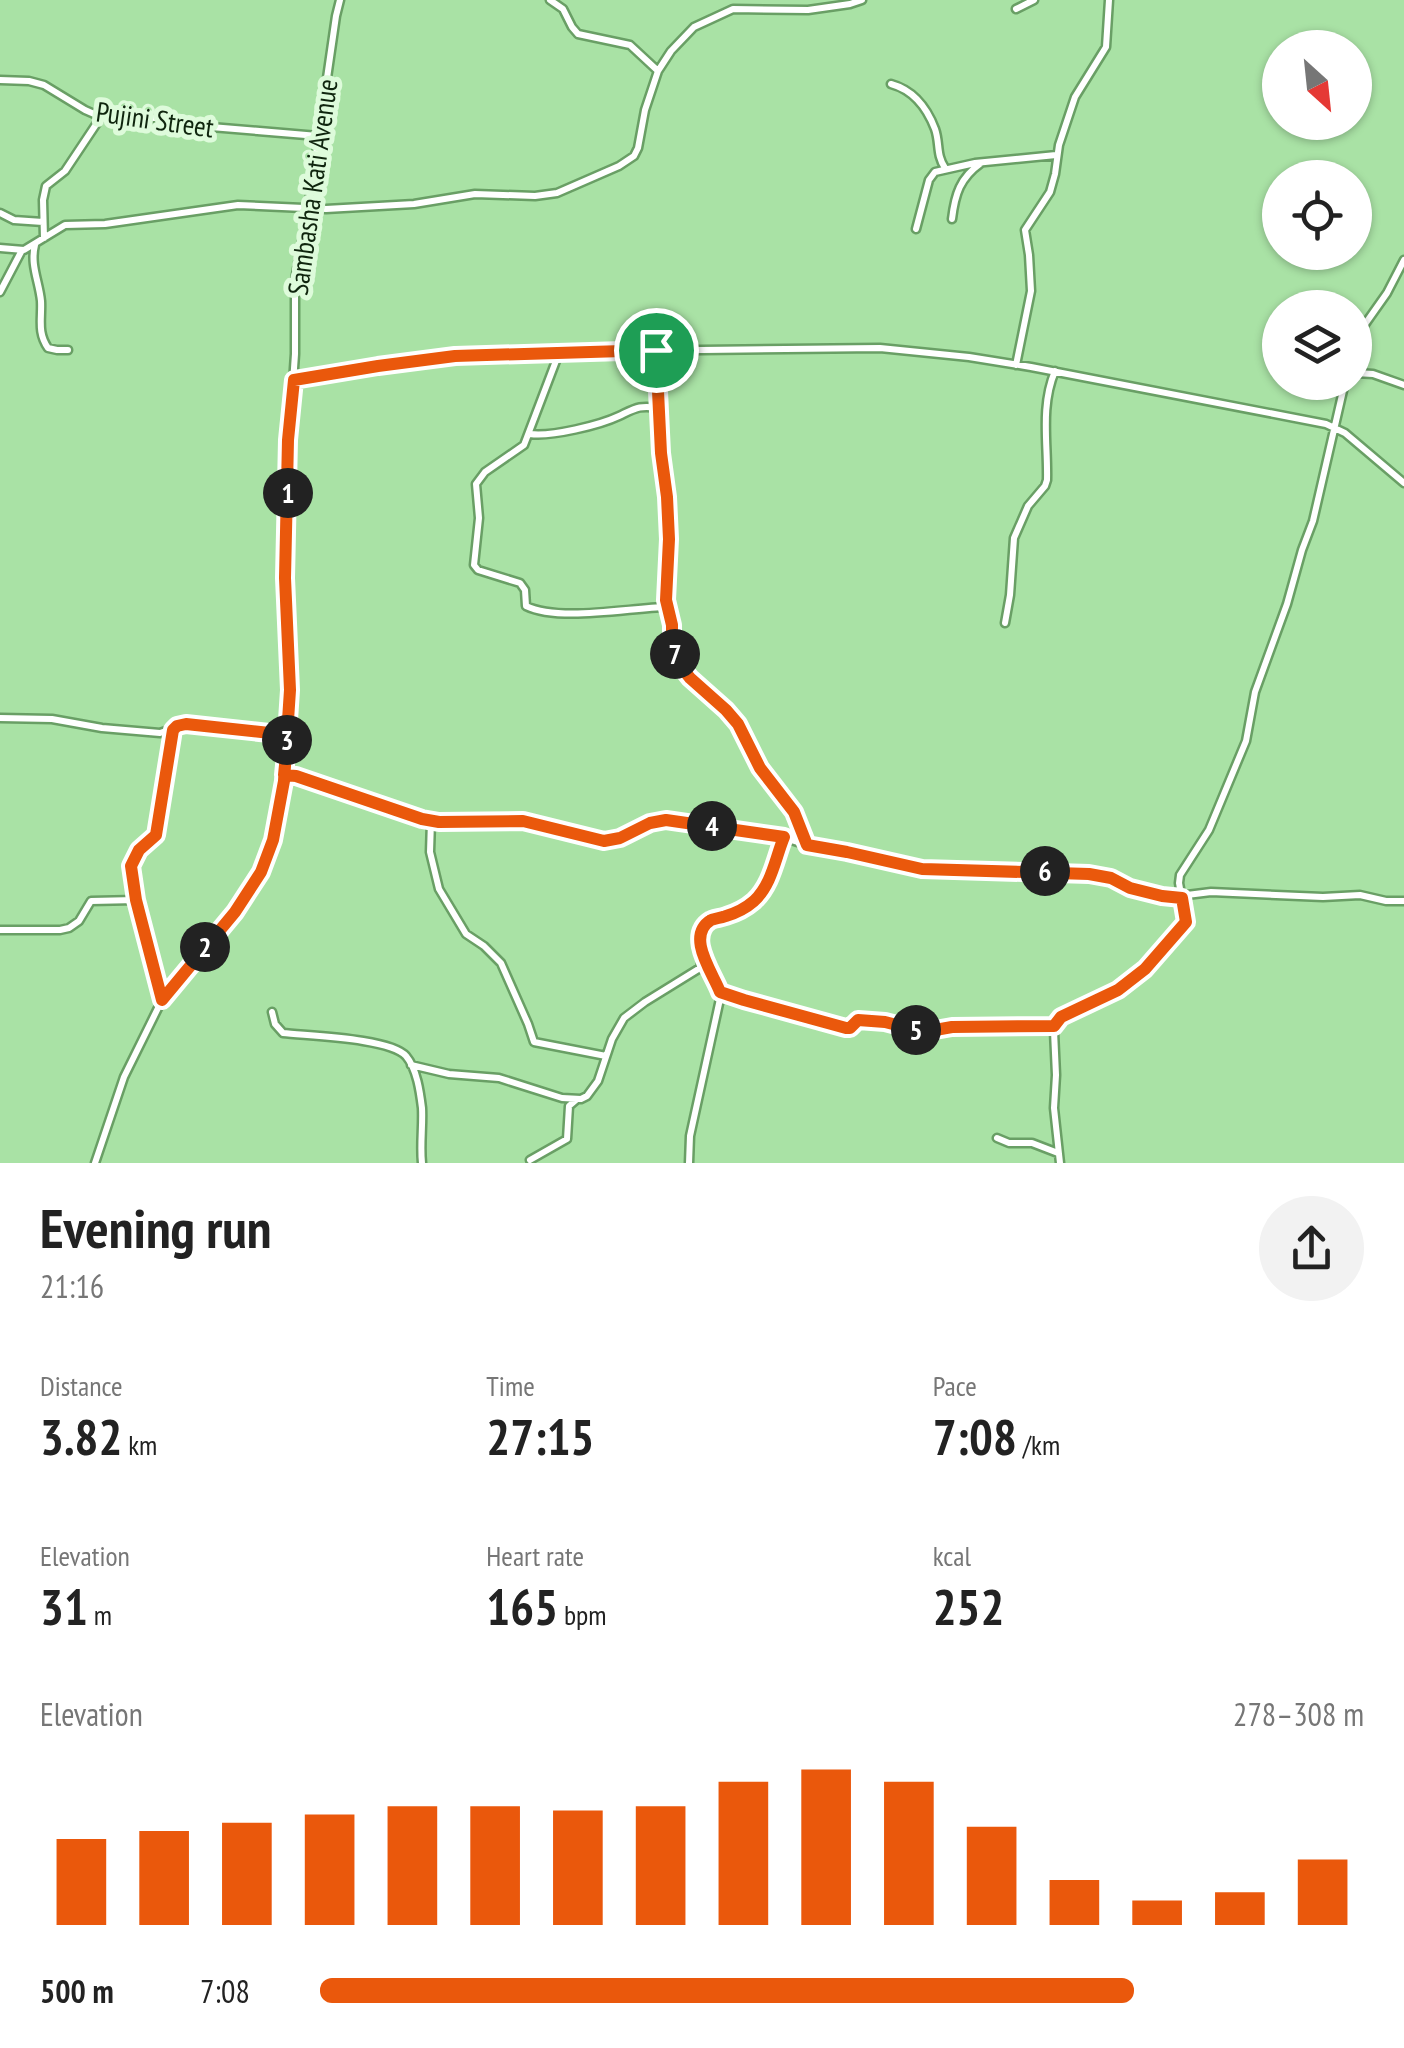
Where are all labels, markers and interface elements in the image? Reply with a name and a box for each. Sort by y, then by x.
north arrow [1262,30,1372,140]
map controls [1262,30,1372,400]
street label: Sambasha Kati Avenue [279,77,345,297]
street label: Pujini Street [94,92,216,146]
button: locate [1262,160,1372,270]
button: layers [1262,290,1372,400]
pin [614,308,699,393]
icon: arrive [629,323,684,378]
pin: 1 [263,468,313,518]
text: 1 [281,474,295,511]
pin: 7 [650,629,700,679]
text: 7 [668,635,682,672]
pin: 3 [262,715,312,765]
text: 3 [280,721,294,758]
pin: 4 [687,801,737,851]
text: 4 [705,807,719,844]
pin: 6 [1020,846,1070,896]
text: 6 [1038,852,1052,889]
pin: 2 [180,922,230,972]
text: 2 [198,928,212,965]
pin: 5 [891,1005,941,1055]
text: 5 [909,1011,923,1048]
text: Evening run [40,1192,272,1263]
button: share [1259,1196,1364,1301]
text: 21:16 [40,1265,104,1307]
text: Distance [40,1367,123,1404]
text: Time [486,1367,535,1404]
text: Pace [933,1367,977,1404]
text: 3.82 [40,1404,122,1469]
text: 27:15 [486,1404,594,1469]
text: 7:08 [933,1404,1017,1469]
text: km [122,1426,157,1463]
text: /km [1017,1426,1060,1463]
text: Elevation [40,1537,130,1574]
text: Heart rate [486,1537,584,1574]
text: kcal [933,1537,971,1574]
text: 31 [40,1574,88,1639]
text: 165 [486,1574,558,1639]
text: 252 [933,1574,1004,1639]
text: m [88,1596,112,1633]
text: bpm [558,1596,607,1633]
text: Elevation [40,1693,143,1735]
text: 278–308 m [1233,1693,1364,1735]
text: 500 m [40,1970,114,2012]
text: 7:08 [200,1970,250,2012]

